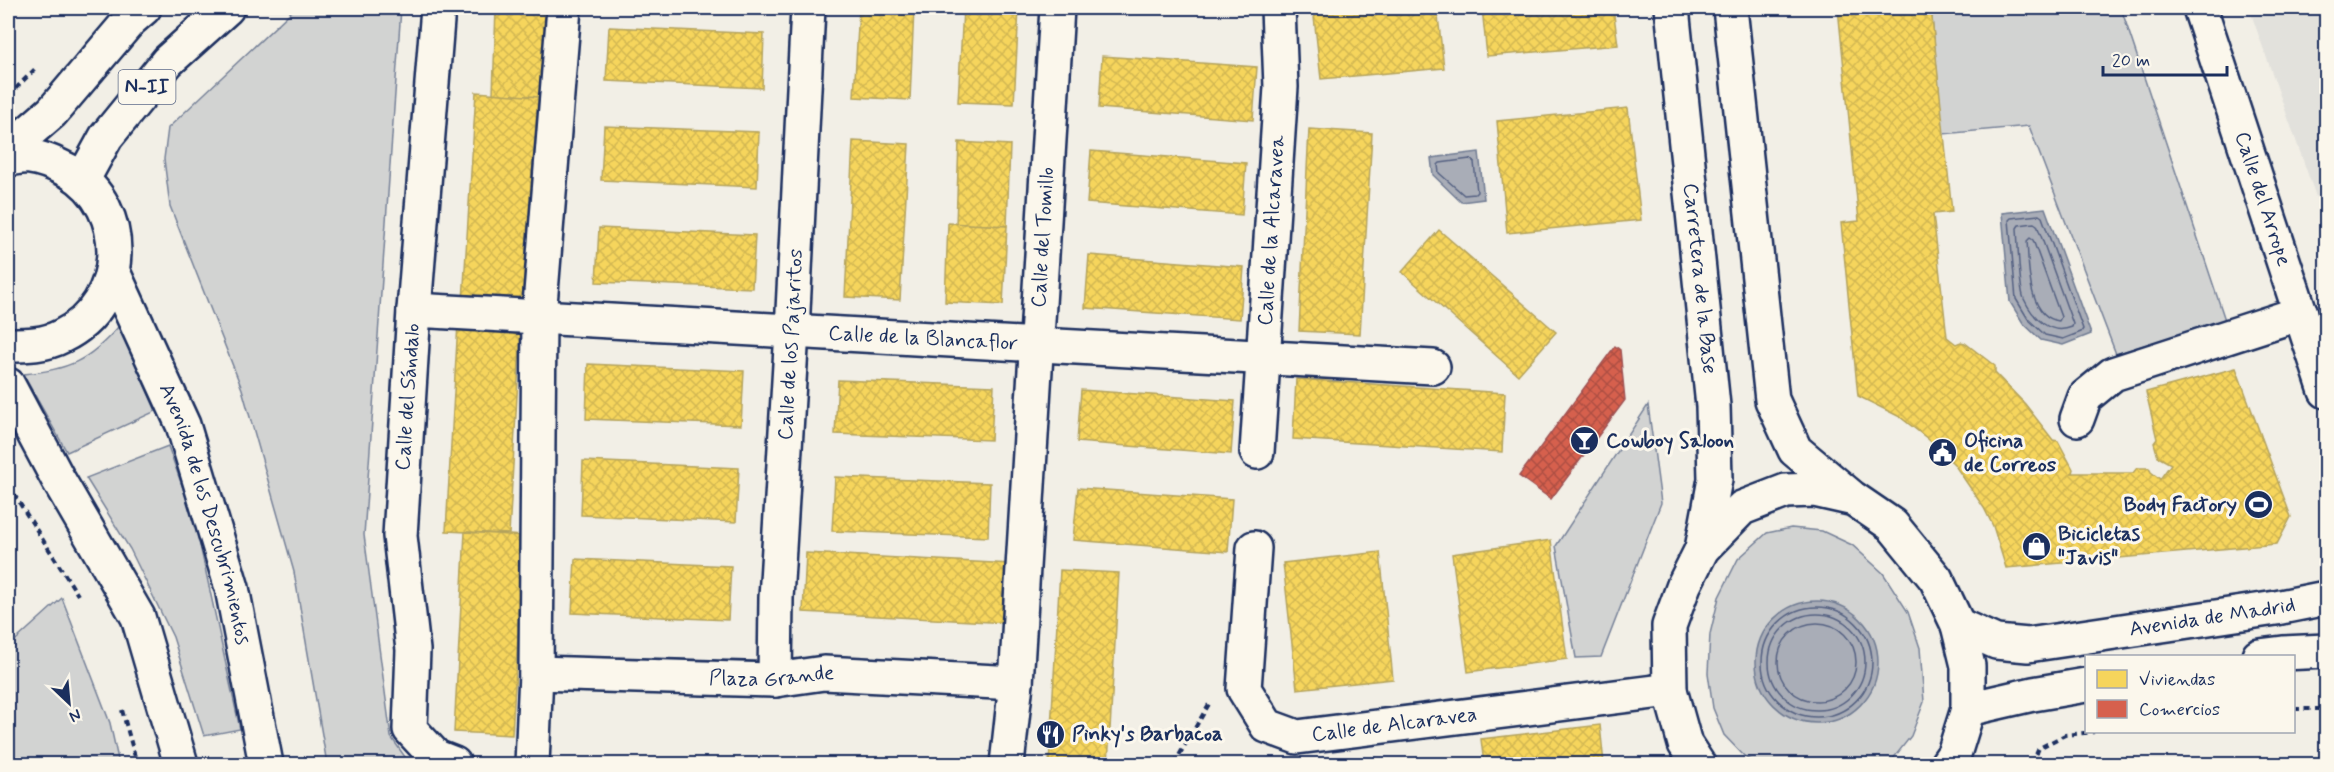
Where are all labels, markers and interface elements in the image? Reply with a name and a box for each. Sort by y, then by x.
scale bar [2103,39,2228,77]
text: 20 m [2112,49,2150,73]
road number: N-II [118,70,176,104]
street label: Calle del Arrope [2228,128,2298,270]
street label: Calle de la Alcaravea [1251,134,1292,327]
street label: Calle del Tomillo [1025,166,1061,309]
street label: Carretera de la Base [1676,182,1724,375]
street label: Calle de los Pajaritos [771,248,810,441]
street label: Calle de la Blancaflor [828,319,1019,358]
street label: Calle del Sándalo [389,322,427,472]
street label: Avenida de los Descubrimientos [152,379,257,647]
bar icon: Cowboy Saloon [1569,425,1601,457]
place label: Cowboy Saloon [1606,427,1734,455]
place label: Oficina de Correos [1964,427,2057,479]
public building icon: Oficina de Correos [1927,437,1959,469]
sports icon: Body Factory [2242,489,2274,521]
place label: Body Factory [2123,491,2237,519]
place label: Bicicletas "Javis" [2058,520,2141,572]
shop icon: Bicicletas "Javis" [2021,530,2053,562]
street label: Avenida de Madrid [2127,590,2298,644]
legend [2085,655,2295,733]
street label: Plaza Grande [709,659,835,694]
text: Viviendas [2139,668,2215,692]
north arrow [39,673,99,733]
text: Comercios [2139,698,2220,722]
street label: Calle de Alcaravea [1310,700,1479,749]
text: N [66,703,84,727]
restaurant icon: Pinky's Barbacoa [1035,718,1067,750]
place label: Pinky's Barbacoa [1072,720,1223,748]

